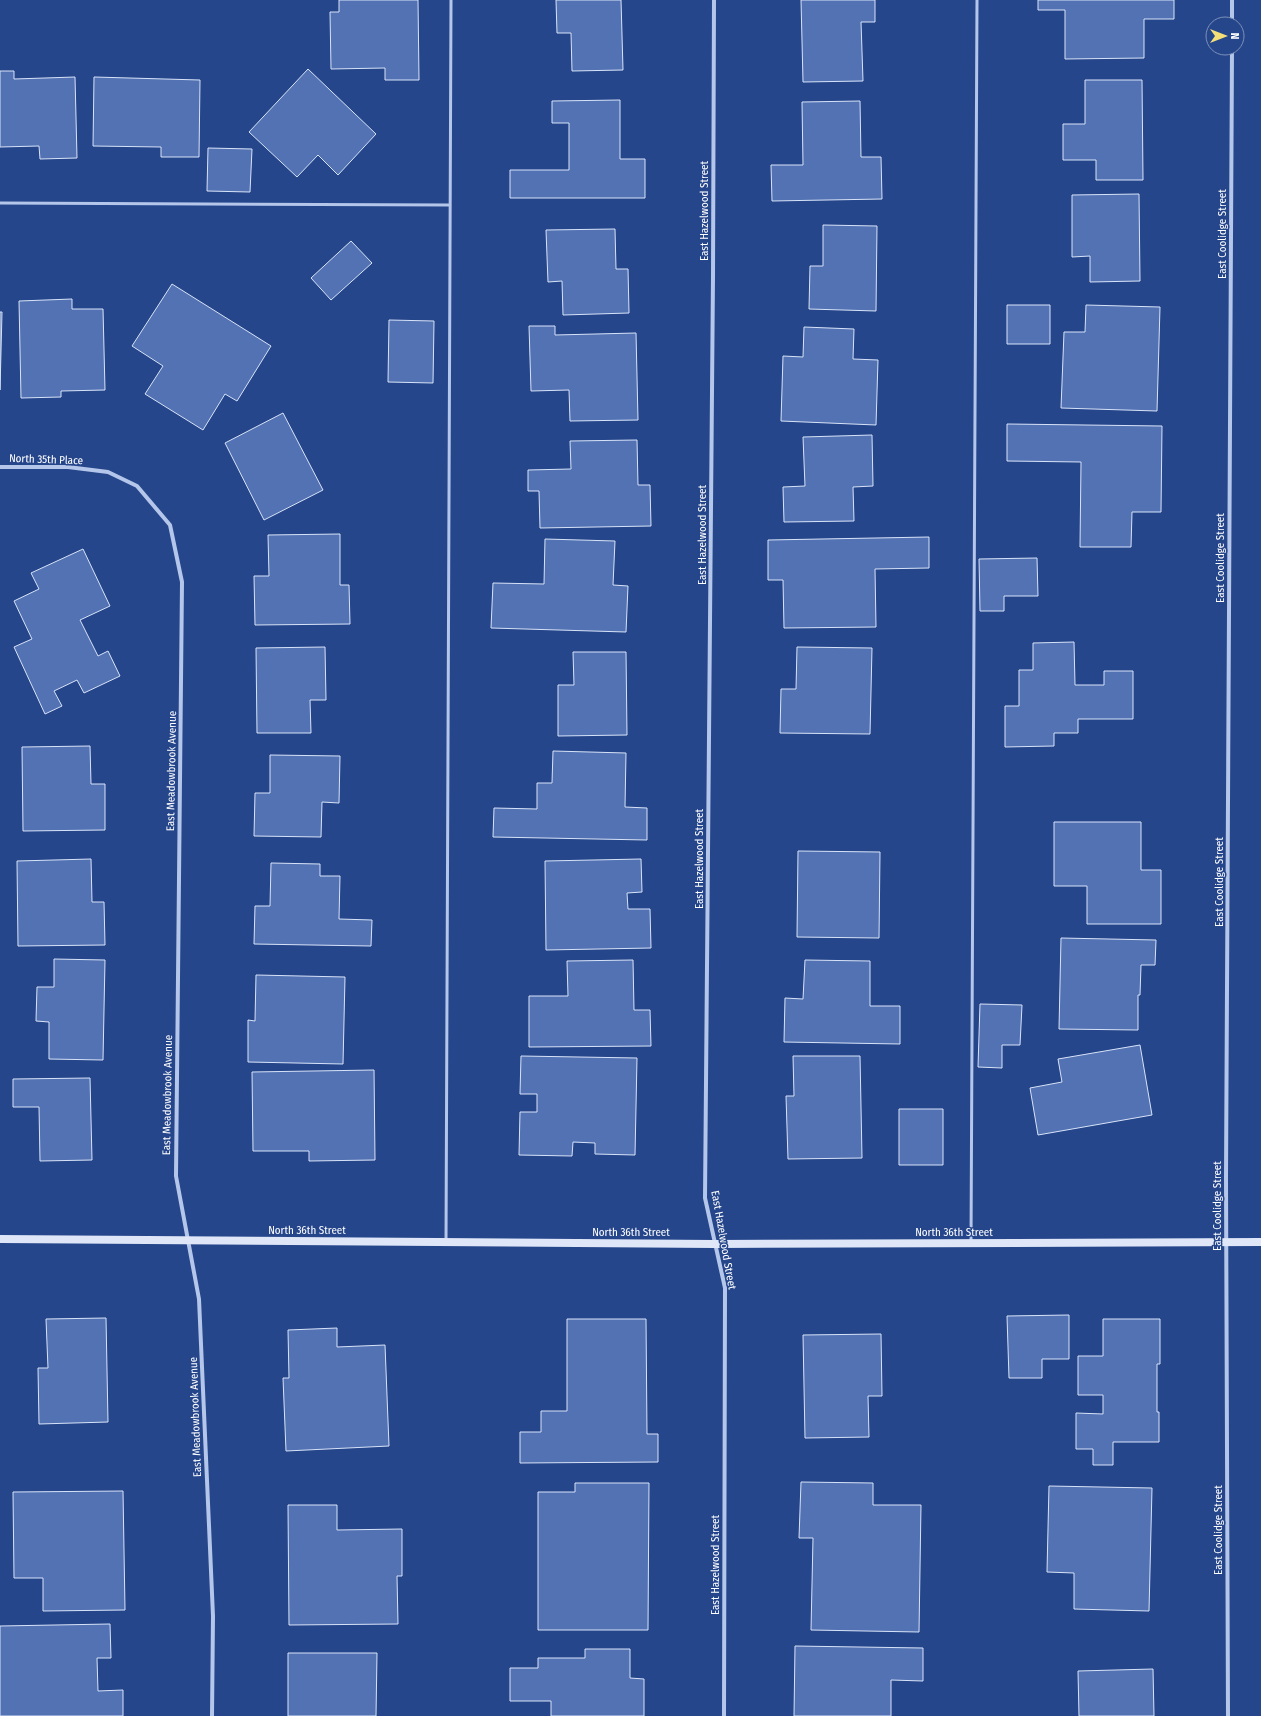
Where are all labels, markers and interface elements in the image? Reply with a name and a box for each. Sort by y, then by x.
north arrow [1205,16,1245,56]
text: N [1228,33,1241,39]
street label: East Hazelwood Street [698,161,711,261]
street label: East Coolidge Street [1216,189,1229,279]
street label: North 35th Place [9,452,83,467]
street label: East Hazelwood Street [696,485,709,585]
street label: East Coolidge Street [1214,513,1227,603]
street label: East Meadowbrook Avenue [164,711,179,831]
street label: East Hazelwood Street [693,809,706,909]
street label: East Coolidge Street [1213,837,1226,927]
street label: East Meadowbrook Avenue [160,1035,175,1155]
street label: East Coolidge Street [1211,1161,1224,1251]
street label: East Hazelwood Street [708,1190,739,1291]
street label: North 36th Street [268,1224,346,1237]
street label: North 36th Street [592,1226,670,1239]
street label: North 36th Street [915,1226,993,1239]
street label: East Meadowbrook Avenue [187,1357,204,1477]
street label: East Coolidge Street [1212,1485,1225,1575]
street label: East Hazelwood Street [709,1515,722,1615]

